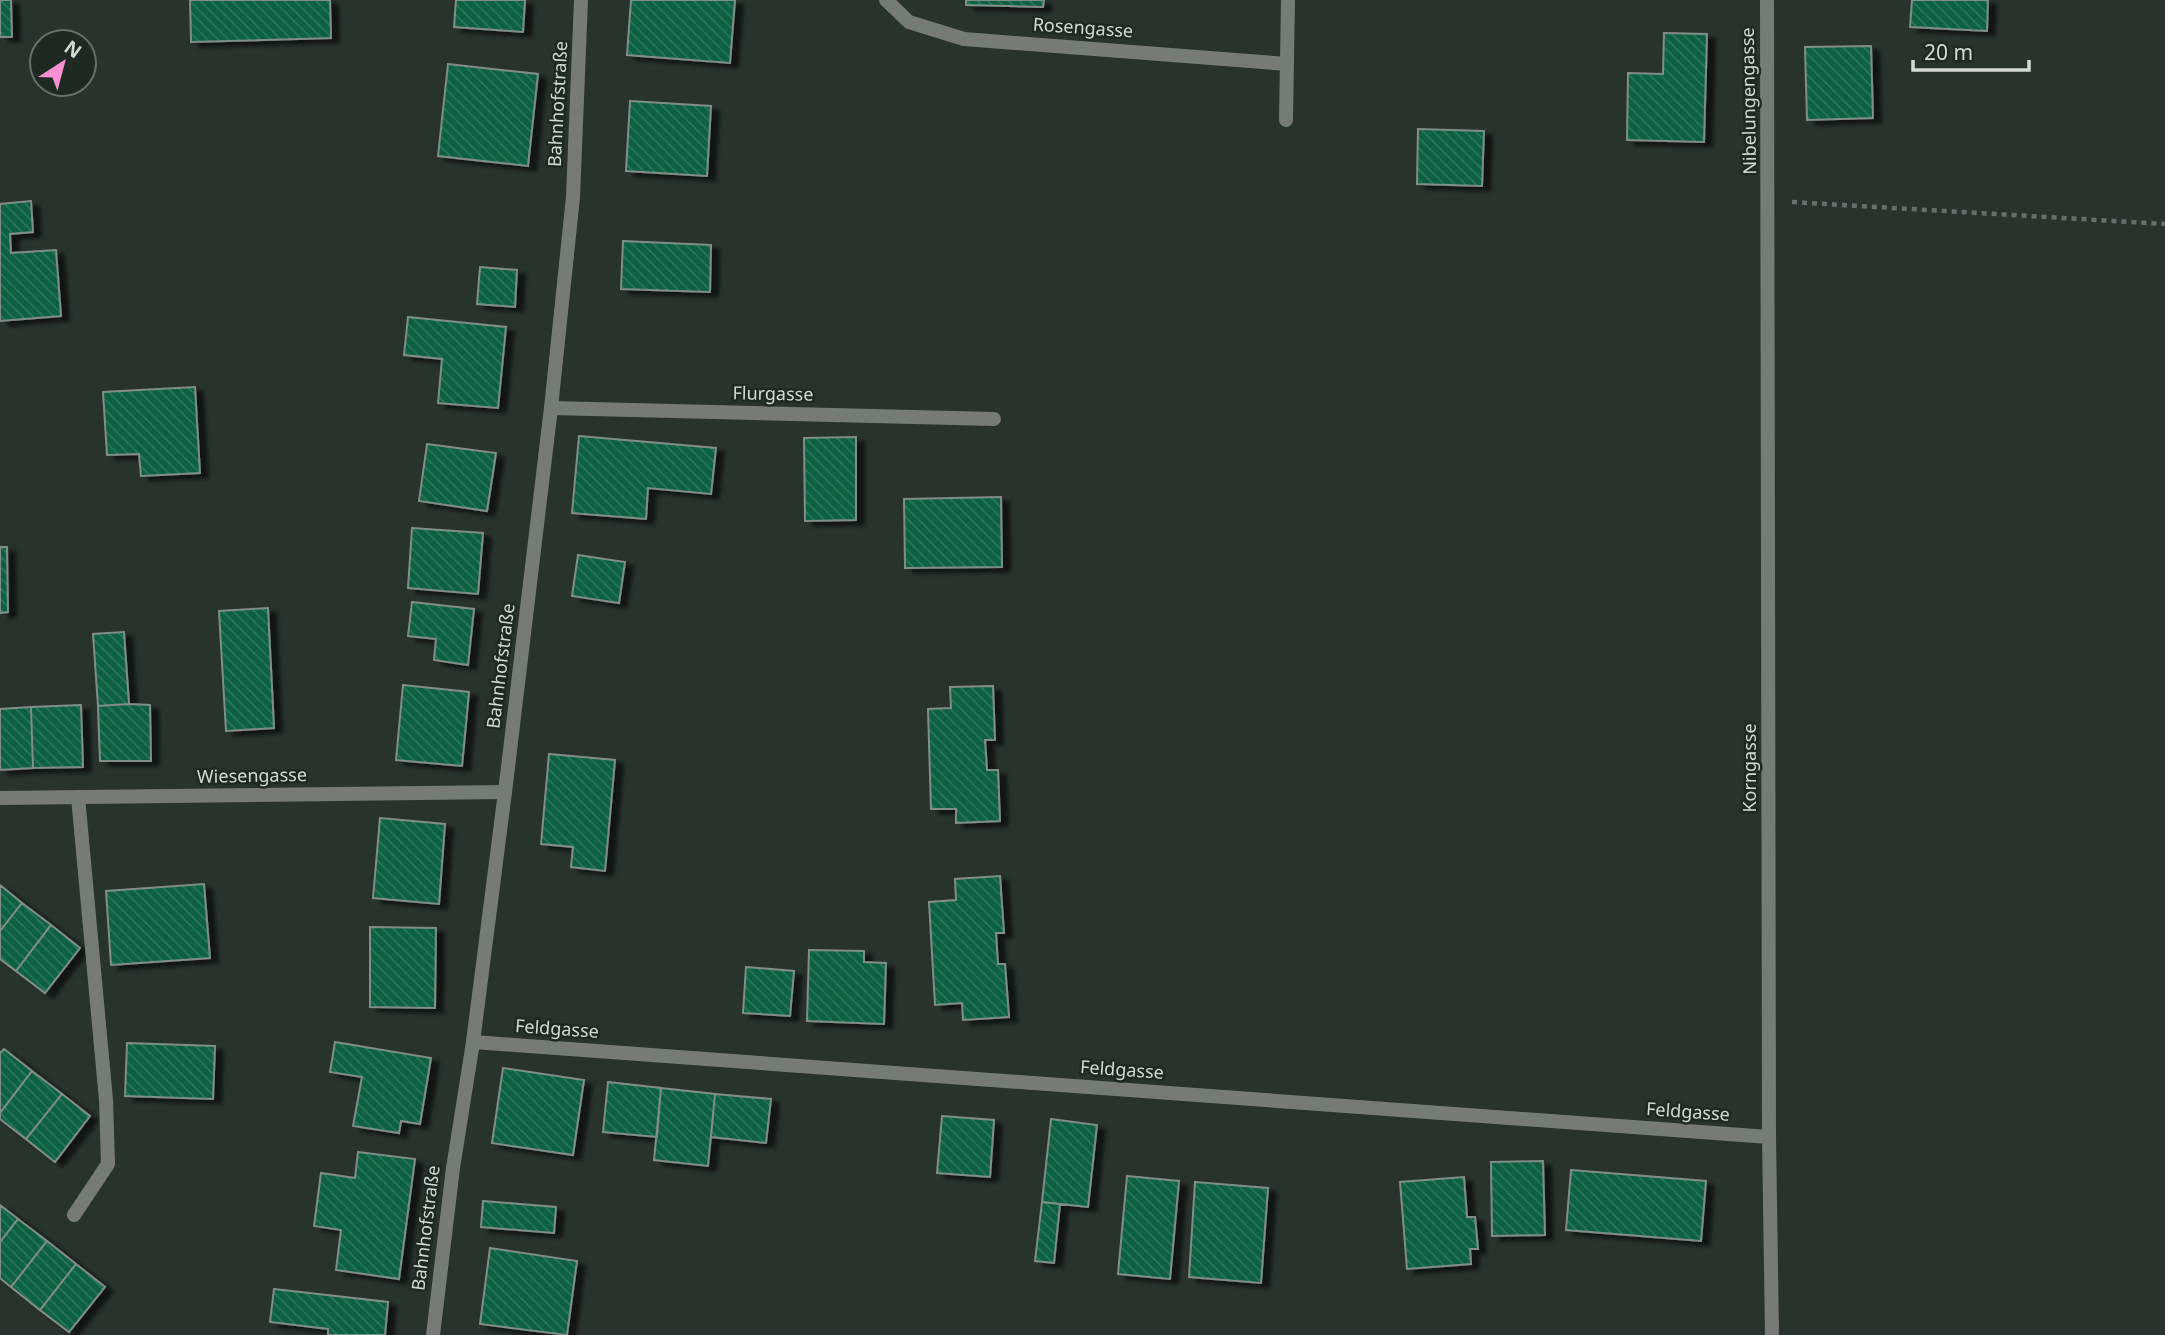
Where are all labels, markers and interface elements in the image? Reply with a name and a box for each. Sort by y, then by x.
street label: Rosengasse [1032,12,1134,42]
street label: Nibelungengasse [1735,27,1761,175]
north arrow [28,28,98,98]
scale bar [1913,28,2028,72]
text: N [59,34,87,64]
text: 20 m [1924,38,1973,66]
street label: Bahnhofstraße [542,40,572,168]
street label: Flurgasse [732,380,814,406]
street label: Bahnhofstraße [480,602,520,730]
street label: Korngasse [1737,723,1761,813]
street label: Wiesengasse [197,762,307,788]
street label: Feldgasse [514,1013,600,1043]
street label: Feldgasse [1079,1054,1165,1084]
street label: Feldgasse [1645,1096,1731,1126]
street label: Bahnhofstraße [405,1164,445,1292]

